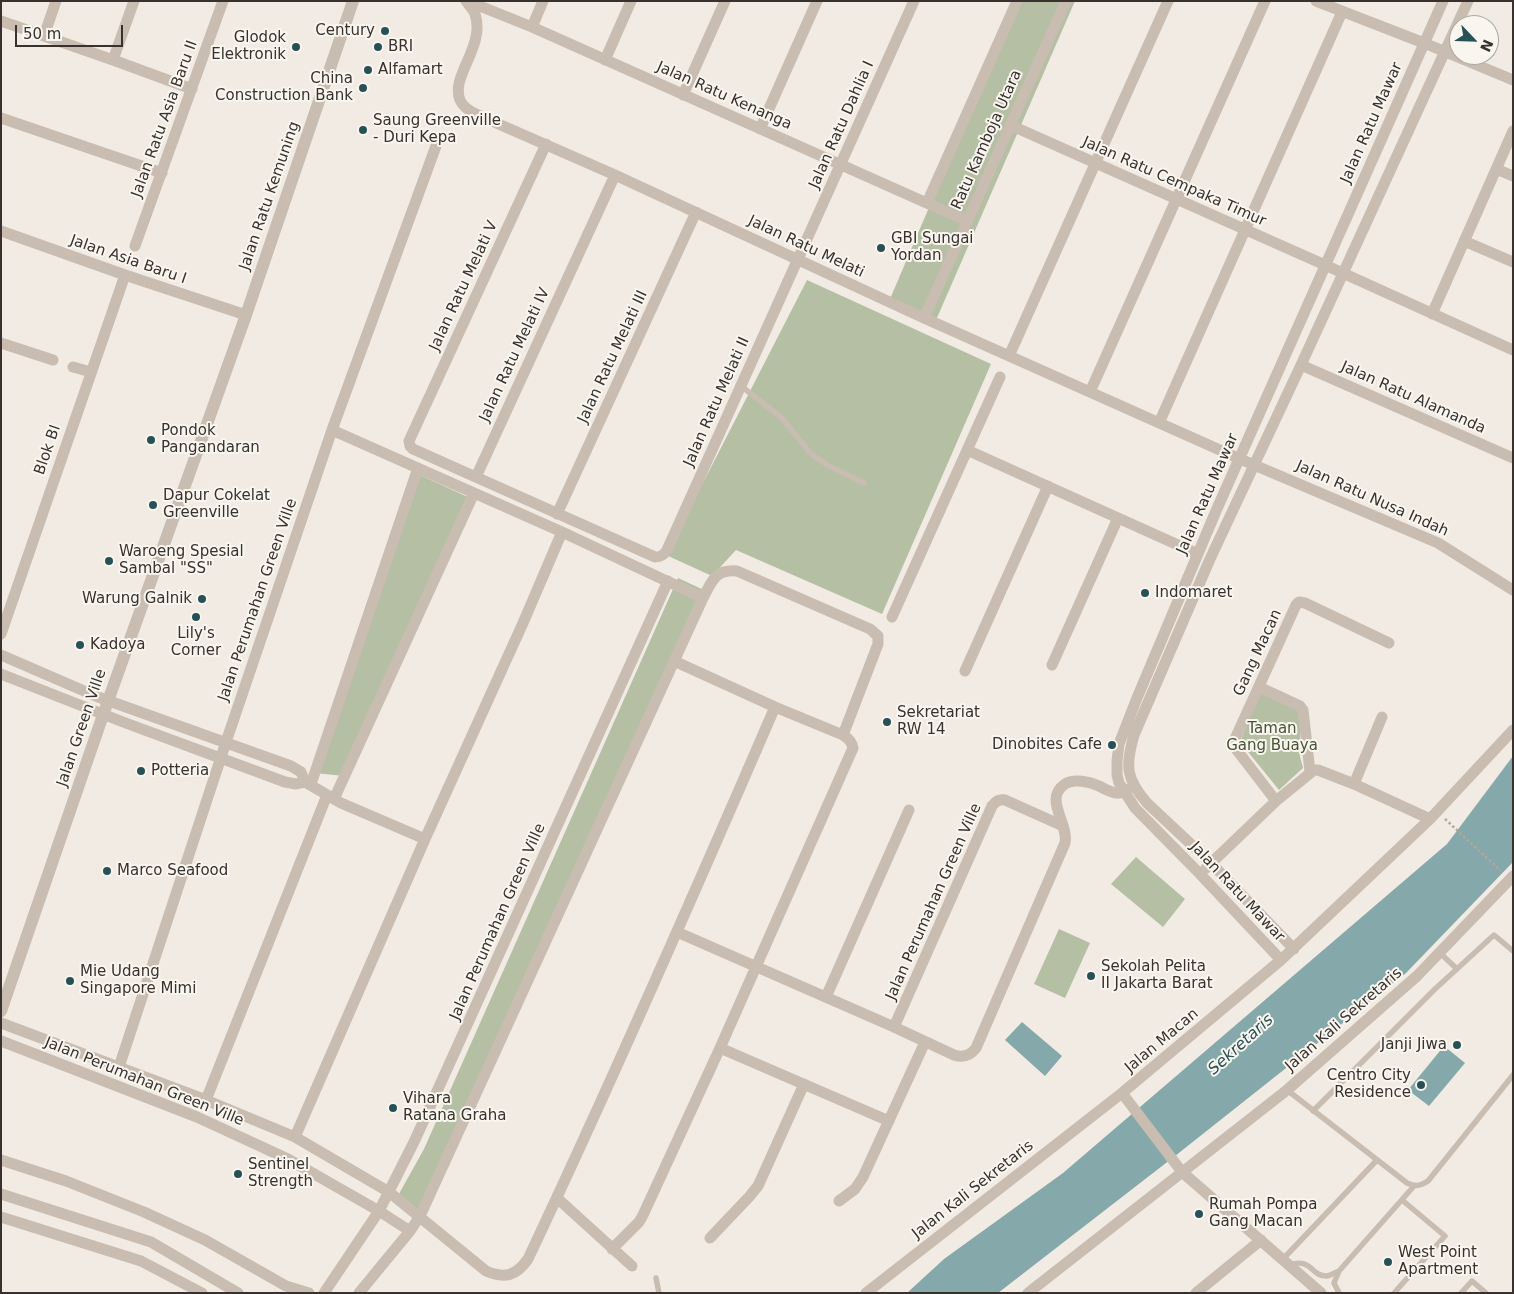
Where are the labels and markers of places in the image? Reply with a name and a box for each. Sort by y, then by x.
place label: Century [315,22,375,40]
marker: Century [379,25,391,37]
place label: Glodok Elektronik [211,29,286,64]
place label: BRI [388,38,413,56]
marker: Glodok Elektronik [290,41,302,53]
marker: BRI [372,41,384,53]
place label: Alfamart [378,61,443,79]
marker: Alfamart [362,64,374,76]
place label: China Construction Bank [215,70,353,105]
marker: China Construction Bank [357,82,369,94]
place label: Saung Greenville - Duri Kepa [373,112,501,147]
marker: Saung Greenville - Duri Kepa [357,124,369,136]
place label: GBI Sungai Yordan [891,230,974,265]
marker: GBI Sungai Yordan [875,242,887,254]
place label: Pondok Pangandaran [161,422,260,457]
marker: Pondok Pangandaran [145,434,157,446]
place label: Dapur Cokelat Greenville [163,487,270,522]
marker: Dapur Cokelat Greenville [147,499,159,511]
place label: Waroeng Spesial Sambal "SS" [119,543,244,578]
marker: Waroeng Spesial Sambal "SS" [103,555,115,567]
place label: Indomaret [1155,584,1232,602]
marker: Indomaret [1139,587,1151,599]
place label: Warung Galnik [82,590,192,608]
marker: Warung Galnik [196,593,208,605]
marker: Lily's Corner [190,611,202,623]
place label: Lily's Corner [171,625,221,660]
place label: Kadoya [90,636,146,654]
marker: Kadoya [74,639,86,651]
place label: Sekretariat RW 14 [897,704,980,739]
marker: Sekretariat RW 14 [881,716,893,728]
place label: Dinobites Cafe [992,736,1102,754]
marker: Dinobites Cafe [1106,739,1118,751]
place label: Potteria [151,762,209,780]
marker: Potteria [135,765,147,777]
place label: Marco Seafood [117,862,228,880]
marker: Marco Seafood [101,865,113,877]
place label: Sekolah Pelita II Jakarta Barat [1101,958,1213,993]
place label: Mie Udang Singapore Mimi [80,963,196,998]
marker: Sekolah Pelita II Jakarta Barat [1085,970,1097,982]
marker: Mie Udang Singapore Mimi [64,975,76,987]
place label: Janji Jiwa [1381,1036,1447,1054]
marker: Janji Jiwa [1451,1039,1463,1051]
place label: Centro City Residence [1327,1067,1411,1102]
marker: Centro City Residence [1415,1079,1427,1091]
place label: Vihara Ratana Graha [403,1090,507,1125]
marker: Vihara Ratana Graha [387,1102,399,1114]
place label: Sentinel Strength [248,1156,313,1191]
marker: Sentinel Strength [232,1168,244,1180]
place label: Rumah Pompa Gang Macan [1209,1196,1317,1231]
marker: Rumah Pompa Gang Macan [1193,1208,1205,1220]
place label: West Point Apartment [1398,1244,1478,1279]
marker: West Point Apartment [1382,1256,1394,1268]

